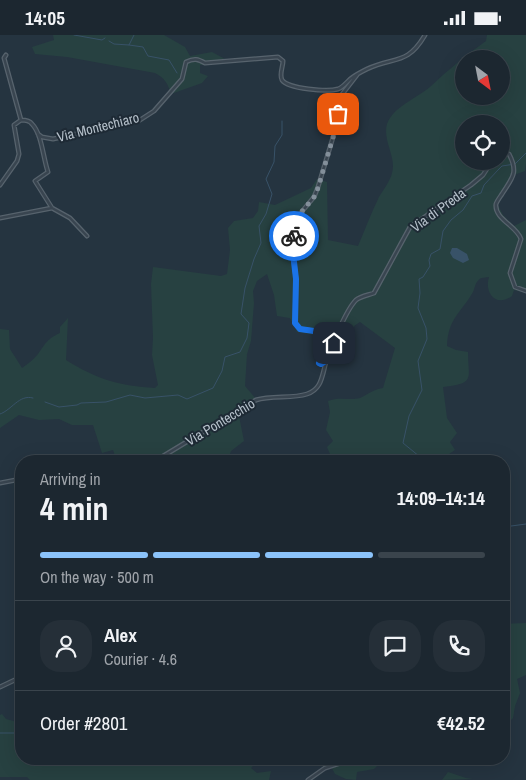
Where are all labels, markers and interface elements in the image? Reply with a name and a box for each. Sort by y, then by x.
text: 14:05 [25,5,65,31]
north arrow [455,50,510,105]
map controls [455,50,510,170]
pin [317,93,359,135]
icon: bag [324,100,352,128]
street label: Via Montechiaro [55,108,141,146]
button: locate [455,115,510,170]
street label: Via di Preda [407,184,470,236]
courier [269,211,319,261]
icon: bike [280,222,308,250]
pin [313,322,355,364]
icon: home [320,329,348,357]
street label: Via Pontecchio [182,394,258,450]
text: Arriving in [40,468,101,490]
text: 14:09–14:14 [397,485,485,511]
text: 4 min [40,487,109,530]
text: On the way · 500 m [40,566,154,588]
button: person [40,620,92,672]
button: chat [369,620,421,672]
button: phone [433,620,485,672]
text: Alex [104,622,137,648]
text: Courier · 4.6 [104,648,177,670]
text: Order #2801 [40,710,127,736]
text: €42.52 [437,710,485,736]

